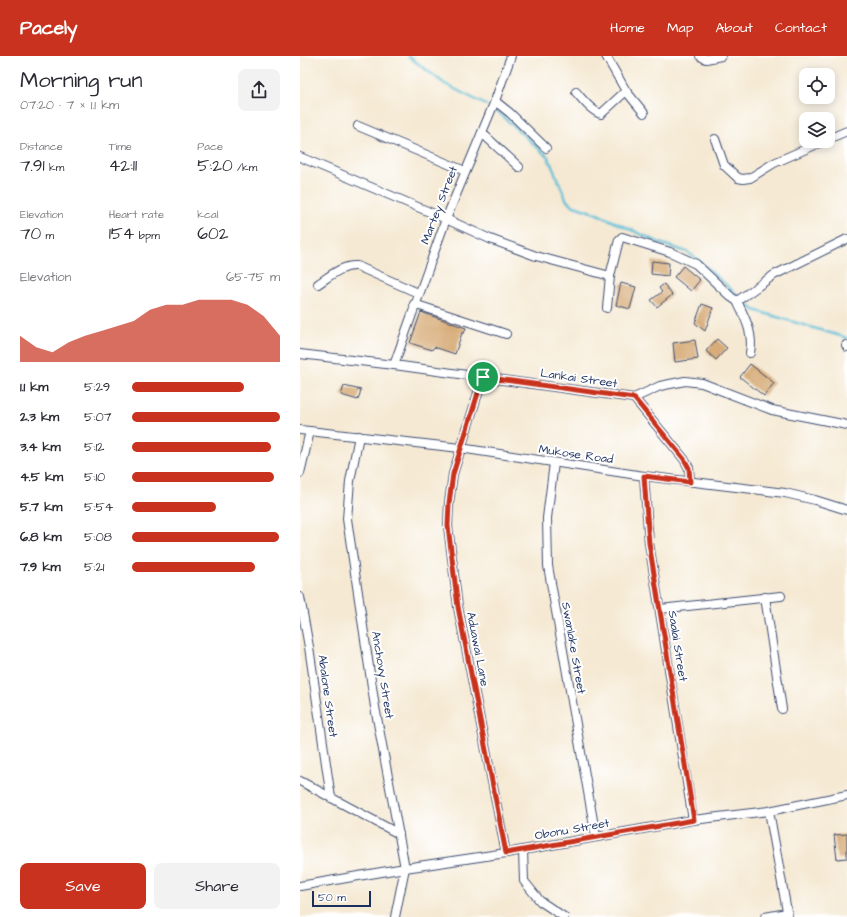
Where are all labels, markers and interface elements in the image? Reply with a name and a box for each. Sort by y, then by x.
text: Pacely [20,15,78,42]
text: Home [610,18,645,38]
text: Map [667,18,693,38]
text: About [715,18,753,38]
text: Contact [775,18,827,38]
text: Morning run [20,65,143,96]
map controls [799,68,835,148]
button: locate [799,68,835,104]
button: share [238,69,280,111]
text: 07:20 · 7 × 1.1 km [20,96,119,114]
button: layers [799,112,835,148]
text: Distance [20,139,63,154]
text: Time [109,139,132,154]
text: Pace [197,139,223,154]
text: 7.91 [20,154,45,178]
text: 42:11 [109,154,137,178]
text: 5:20 [197,154,233,178]
text: km [45,160,64,175]
text: /km [233,160,257,175]
street label: Martey Street [417,164,463,247]
text: Elevation [20,207,63,222]
text: Heart rate [109,207,164,222]
text: kcal [197,207,218,222]
text: 70 [20,222,41,246]
text: 154 [109,222,134,246]
text: 602 [197,222,228,246]
text: m [41,228,54,243]
text: bpm [134,228,160,243]
text: Elevation [20,268,71,286]
text: 65–75 m [226,268,280,286]
pin [466,360,500,394]
street label: Lankai Street [539,365,619,392]
icon: arrive [472,366,494,388]
text: 1.1 km [20,378,48,396]
text: 5:29 [84,378,110,396]
text: 2.3 km [20,408,59,426]
text: 5:07 [84,408,112,426]
text: 3.4 km [20,438,61,456]
text: 5:12 [84,438,104,456]
street label: Mukose Road [538,441,614,468]
text: 4.5 km [20,468,63,486]
text: 5:10 [84,468,105,486]
text: 5.7 km [20,498,62,516]
text: 5:54 [84,498,113,516]
text: 6.8 km [20,528,62,546]
text: 5:08 [84,528,112,546]
text: 7.9 km [20,558,61,576]
text: 5:21 [84,558,104,576]
street label: Swanlake Street [557,601,590,696]
street label: Saalai Street [664,609,692,683]
street label: Aduawai Lane [462,610,493,688]
street label: Anchovy Street [366,630,398,720]
street label: Abalone Street [313,654,342,739]
street label: Obonu Street [533,815,611,844]
button: Save [20,863,146,909]
button: Share [154,863,280,909]
scale bar [312,889,371,908]
text: 50 m [318,890,346,905]

